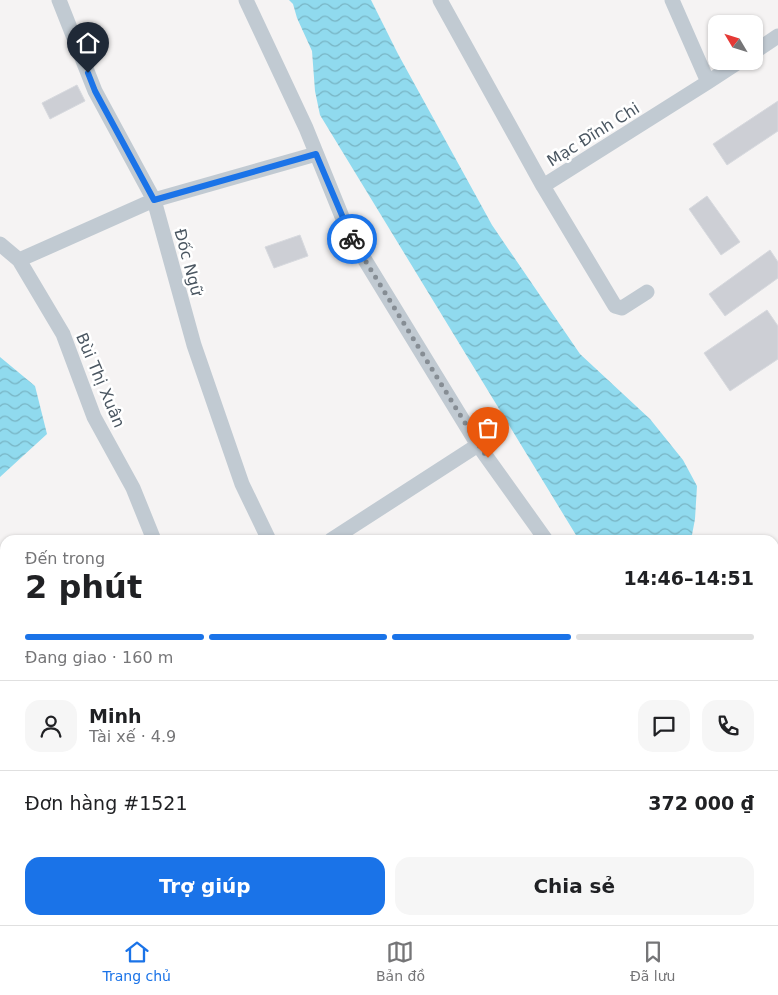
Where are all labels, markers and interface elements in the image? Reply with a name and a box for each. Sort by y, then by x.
north arrow [708,15,762,70]
map controls [708,15,763,70]
pin [67,22,109,73]
icon: home [74,29,102,57]
street label: Mạc Đĩnh Chi [544,98,643,170]
courier [327,214,377,264]
icon: bike [338,225,366,253]
street label: Đốc Ngữ [170,227,207,298]
street label: Bùi Thị Xuân [72,330,129,430]
pin [467,407,509,458]
icon: bag [474,414,502,442]
text: Đến trong [25,549,105,568]
text: 14:46–14:51 [624,567,754,589]
text: 2 phút [25,568,142,606]
text: Đang giao · 160 m [25,648,173,667]
button: person [25,700,77,752]
button: chat [638,700,690,752]
button: phone [702,700,754,752]
text: Minh [89,705,141,727]
text: Tài xế · 4.9 [89,727,176,746]
text: Đơn hàng #1521 [25,792,188,814]
text: 372 000 ₫ [648,792,754,814]
button: Trợ giúp [25,857,385,915]
button: Chia sẻ [395,857,754,915]
tab: Trang chủ [103,938,171,984]
tab: Bản đồ [376,938,425,984]
tab: Đã lưu [630,938,675,984]

